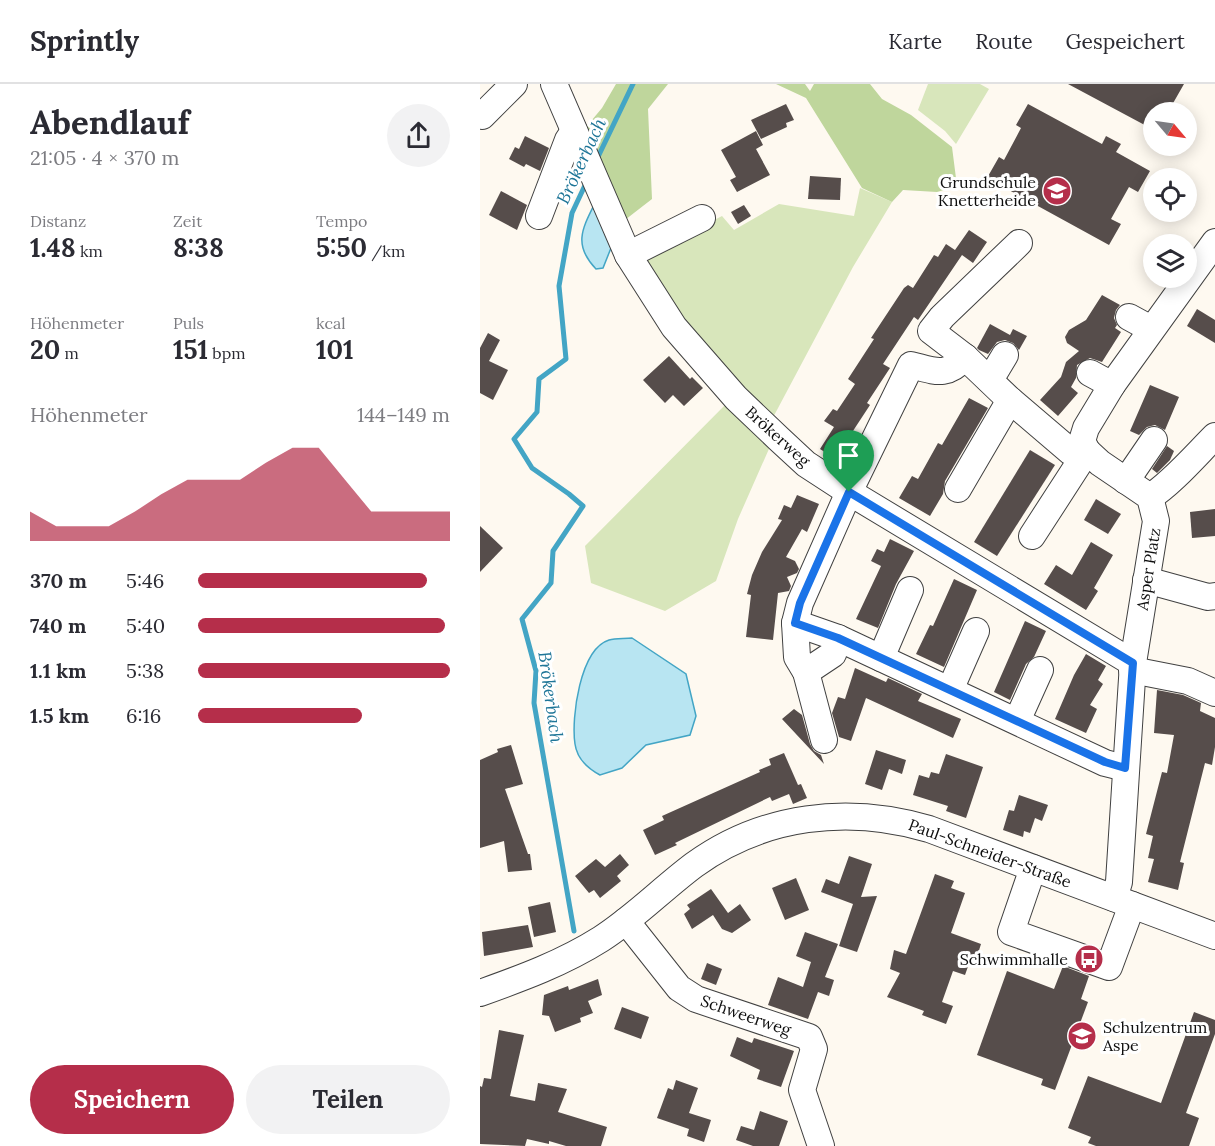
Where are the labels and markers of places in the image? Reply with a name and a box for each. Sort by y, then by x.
place label: Grundschule Knetterheide [938,172,1036,210]
school or university icon: Grundschule Knetterheide [1041,175,1073,207]
pin [823,430,874,492]
bus stop icon: Schwimmhalle [1073,943,1105,975]
place label: Schwimmhalle [960,949,1068,969]
place label: Schulzentrum Aspe [1102,1017,1207,1055]
school or university icon: Schulzentrum Aspe [1066,1020,1098,1052]

